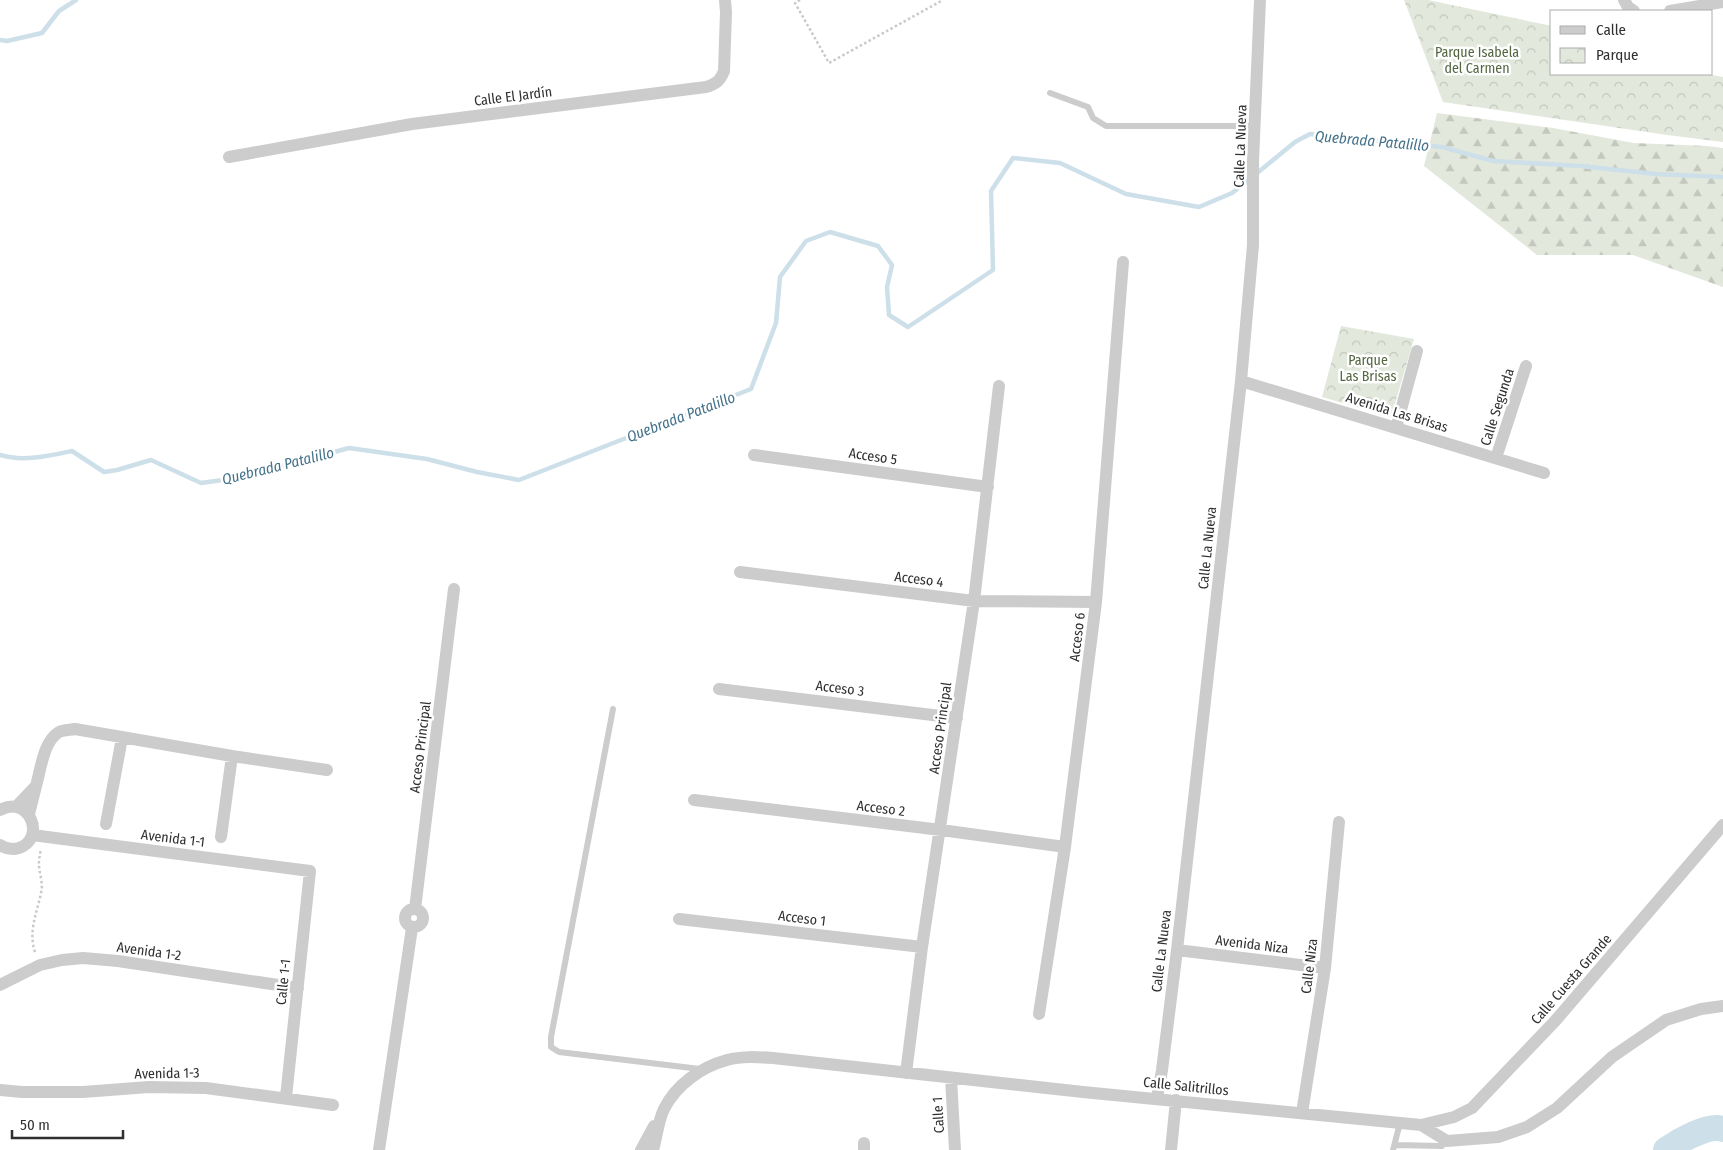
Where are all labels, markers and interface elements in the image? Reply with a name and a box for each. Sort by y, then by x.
legend [1550,10,1713,75]
text: Calle [1596,21,1626,39]
park label: Parque Isabela del Carmen [1435,44,1519,77]
text: Parque [1596,46,1639,64]
street label: Calle El Jardín [473,83,553,110]
street label: Calle La Nueva [1231,104,1250,188]
water label: Quebrada Patalillo [1314,127,1430,155]
park label: Parque Las Brisas [1340,352,1396,385]
street label: Calle Segunda [1477,366,1518,448]
water label: Quebrada Patalillo [624,388,738,446]
street label: Avenida Las Brisas [1344,389,1450,436]
water label: Quebrada Patalillo [220,443,336,489]
street label: Acceso 5 [848,445,898,468]
street label: Calle La Nueva [1195,506,1220,590]
street label: Acceso 4 [894,568,945,591]
street label: Acceso 6 [1066,612,1089,663]
street label: Acceso 3 [815,677,865,700]
street label: Acceso Principal [926,681,955,775]
street label: Acceso Principal [406,700,435,794]
street label: Acceso 2 [856,797,906,820]
street label: Avenida 1-1 [140,826,206,851]
street label: Acceso 1 [777,907,827,930]
street label: Calle La Nueva [1148,909,1175,993]
street label: Calle Cuesta Grande [1528,931,1615,1028]
street label: Avenida Niza [1215,932,1289,957]
street label: Calle Niza [1298,937,1321,995]
street label: Avenida 1-2 [116,939,182,964]
street label: Calle 1-1 [273,958,294,1006]
street label: Avenida 1-3 [134,1064,200,1083]
street label: Calle Salitrillos [1142,1074,1230,1099]
street label: Calle 1 [929,1096,948,1134]
scale bar [12,1108,124,1140]
text: 50 m [20,1116,50,1134]

